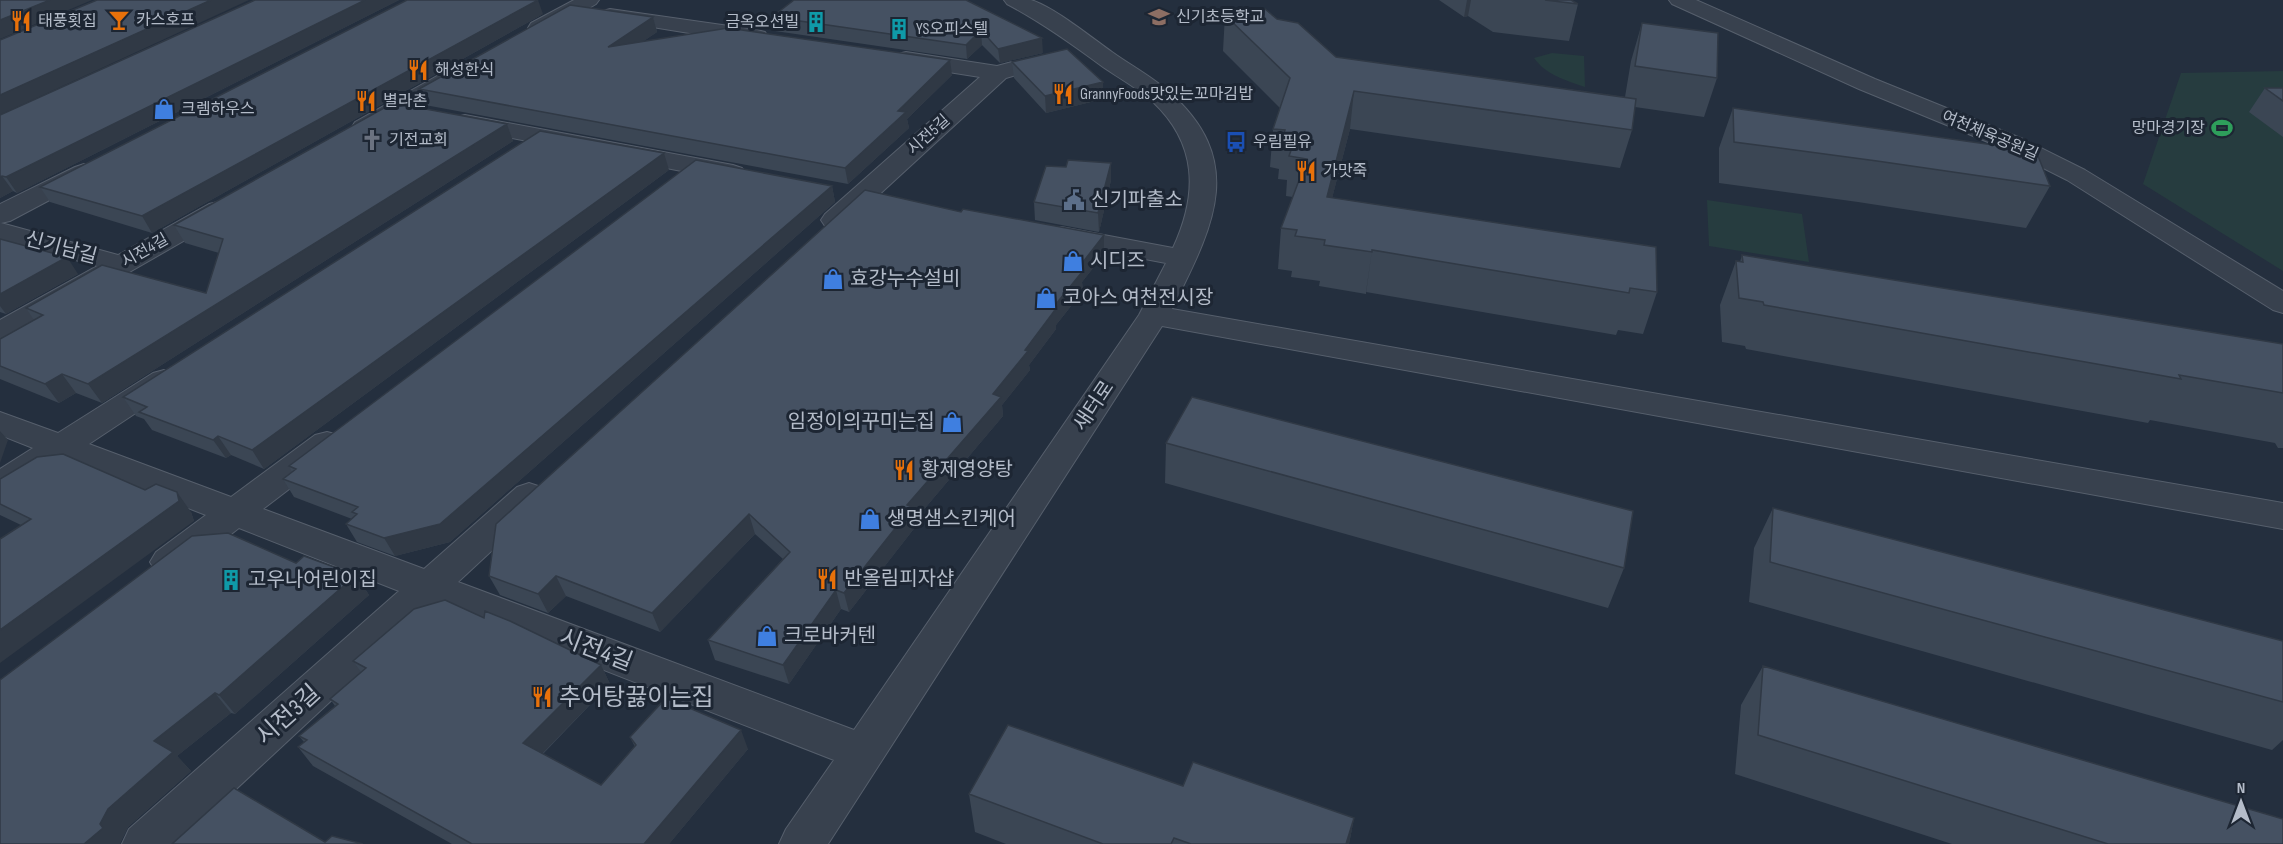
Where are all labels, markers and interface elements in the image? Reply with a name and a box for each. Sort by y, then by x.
school or university icon: 신기초등학교 [1147,5,1171,29]
bar icon: 카스호프 [107,8,131,32]
place label: 신기초등학교 [1176,8,1264,27]
restaurant icon: 태풍횟집 [9,9,33,33]
building icon: 금옥오션빌 [804,10,828,34]
place label: 카스호프 [136,11,195,30]
place label: 태풍횟집 [38,12,97,31]
place label: 금옥오션빌 [725,13,799,32]
building icon: YS오피스텔 [887,17,911,41]
place label: YS오피스텔 [916,20,988,39]
restaurant icon: 해성한식 [406,58,430,82]
place label: 해성한식 [435,61,494,80]
restaurant icon: GrannyFoods맛있는꼬마김밥 [1051,82,1075,106]
place label: GrannyFoods맛있는꼬마김밥 [1080,85,1253,104]
restaurant icon: 별라촌 [354,89,378,113]
place label: 별라촌 [383,92,427,111]
shop icon: 크렘하우스 [152,97,176,121]
place label: 크렘하우스 [181,100,255,119]
street label: 여천체육공원길 [1939,107,2041,165]
street label: 시전5길 [904,111,954,159]
sports icon: 망마경기장 [2210,116,2234,140]
place label: 망마경기장 [2131,119,2205,138]
church icon: 기전교회 [360,128,384,152]
bus stop icon: 우림필유 [1224,130,1248,154]
place label: 기전교회 [389,131,448,150]
place label: 우림필유 [1253,133,1312,152]
restaurant icon: 가맛죽 [1294,159,1318,183]
place label: 가맛죽 [1323,162,1367,181]
public building icon: 신기파출소 [1062,188,1086,212]
place label: 신기파출소 [1091,188,1183,212]
street label: 신기남길 [22,227,100,269]
street label: 시전4길 [118,230,172,272]
shop icon: 시디즈 [1061,249,1085,273]
place label: 시디즈 [1090,249,1145,273]
shop icon: 효강누수설비 [821,267,845,291]
place label: 효강누수설비 [850,267,960,291]
shop icon: 코아스 여천전시장 [1034,286,1058,310]
place label: 코아스 여천전시장 [1063,286,1213,310]
street label: 새터로 [1069,376,1119,436]
place label: 임정이의꾸미는집 [788,410,935,434]
shop icon: 임정이의꾸미는집 [940,410,964,434]
restaurant icon: 황제영양탕 [892,458,916,482]
place label: 황제영양탕 [921,458,1013,482]
shop icon: 생명샘스킨케어 [858,507,882,531]
place label: 생명샘스킨케어 [887,507,1016,531]
restaurant icon: 반올림피자샵 [815,567,839,591]
place label: 반올림피자샵 [844,567,954,591]
building icon: 고우나어린이집 [219,568,243,592]
place label: 고우나어린이집 [248,568,377,592]
street label: 시전4길 [555,623,637,677]
shop icon: 크로바커텐 [755,624,779,648]
place label: 크로바커텐 [784,624,876,648]
street label: 시전3길 [250,679,326,751]
place label: 추어탕끓이는집 [559,683,714,712]
restaurant icon: 추어탕끓이는집 [530,685,554,709]
north arrow [2211,772,2271,832]
text: N [2237,779,2245,798]

